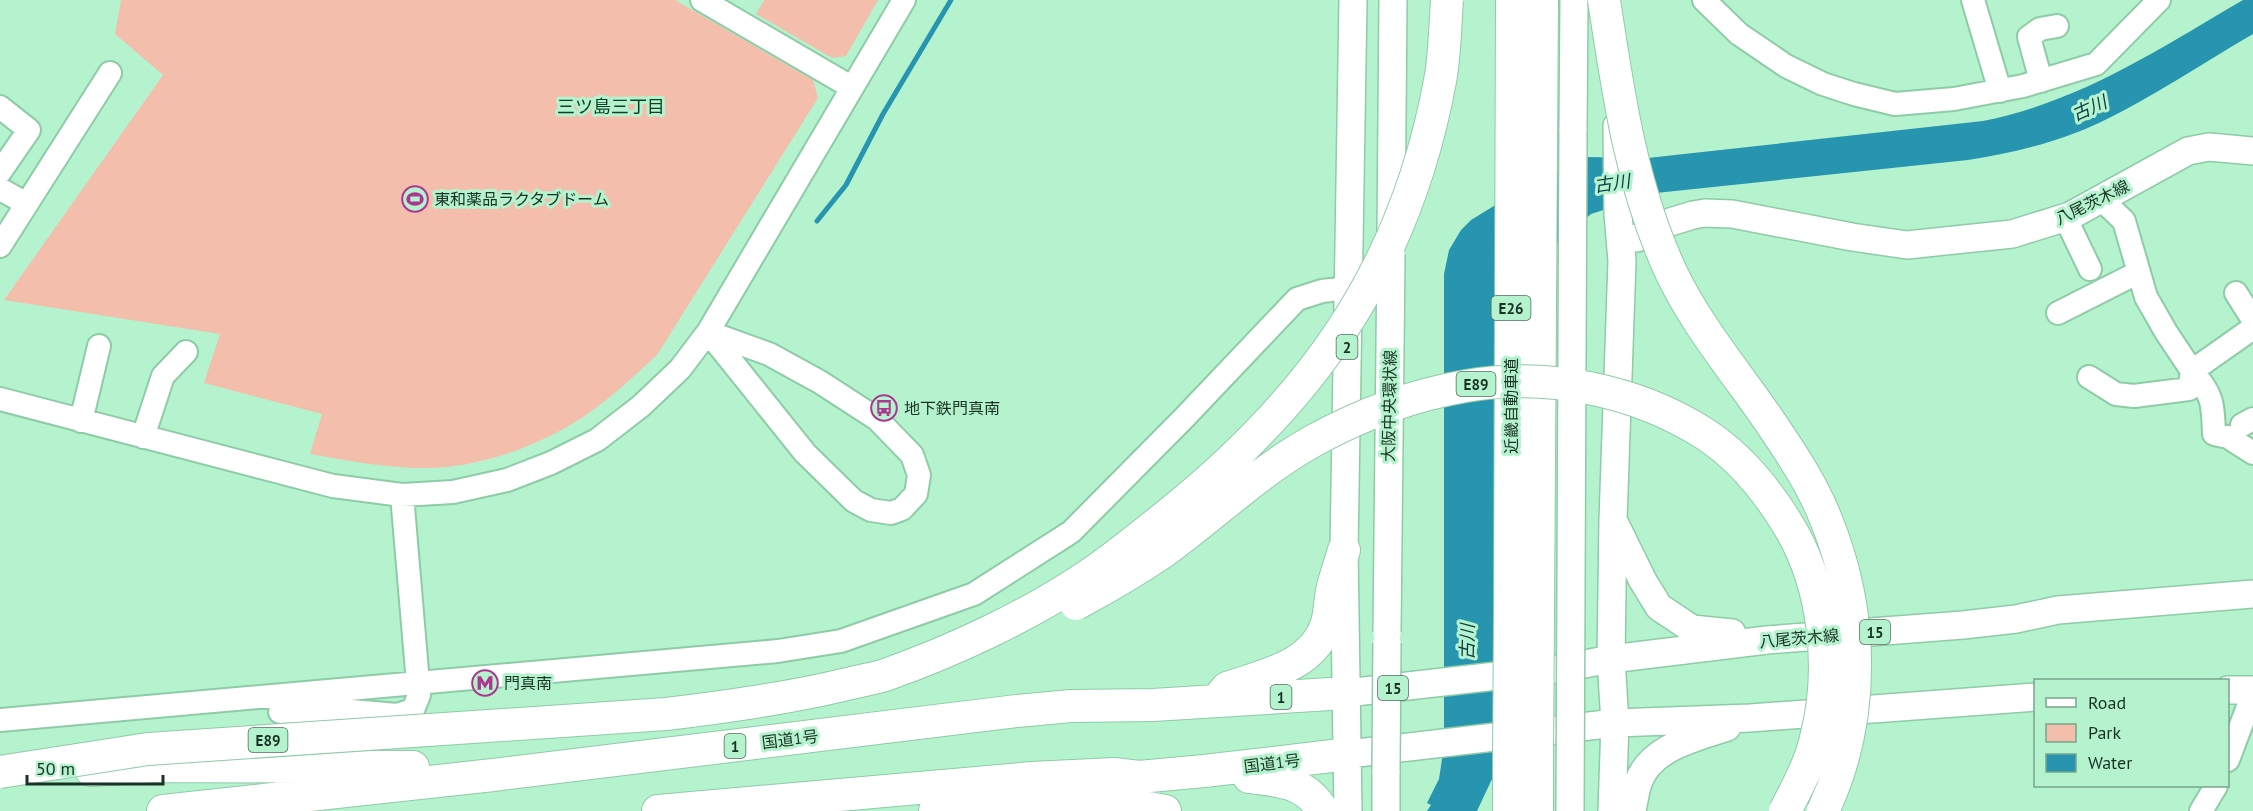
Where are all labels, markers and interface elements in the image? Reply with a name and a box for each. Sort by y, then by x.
water label: 古川 [2068,89,2112,126]
district label: 三ツ島三丁目 [557,95,665,118]
water label: 古川 [1593,169,1633,197]
street label: 八尾茨木線 [2052,175,2132,229]
sports icon: 東和薬品ラクタブドーム [400,184,430,214]
place label: 東和薬品ラクタブドーム [434,189,609,209]
road number: E26 [1492,296,1530,320]
road number: 2 [1336,335,1358,359]
street label: 大阪中央環状線 [1378,350,1400,462]
street label: 近畿自動車道 [1501,358,1521,454]
road number: E89 [1456,372,1496,396]
bus stop icon: 地下鉄門真南 [869,393,899,423]
place label: 地下鉄門真南 [904,398,1000,418]
road number: 15 [1860,620,1890,644]
water label: 古川 [1455,622,1479,660]
street label: 八尾茨木線 [1758,625,1840,651]
metro station icon: 門真南 [470,668,500,698]
place label: 門真南 [504,673,552,693]
road number: 15 [1378,676,1408,700]
legend [2034,679,2229,787]
road number: 1 [1270,685,1292,709]
text: Road [2088,691,2126,714]
text: Park [2088,721,2121,744]
street label: 国道1号 [761,726,819,752]
road number: E89 [248,728,288,752]
road number: 1 [724,734,746,758]
scale bar [27,748,164,786]
street label: 国道1号 [1243,750,1301,776]
text: Water [2088,751,2132,774]
text: 50 m [36,757,75,780]

